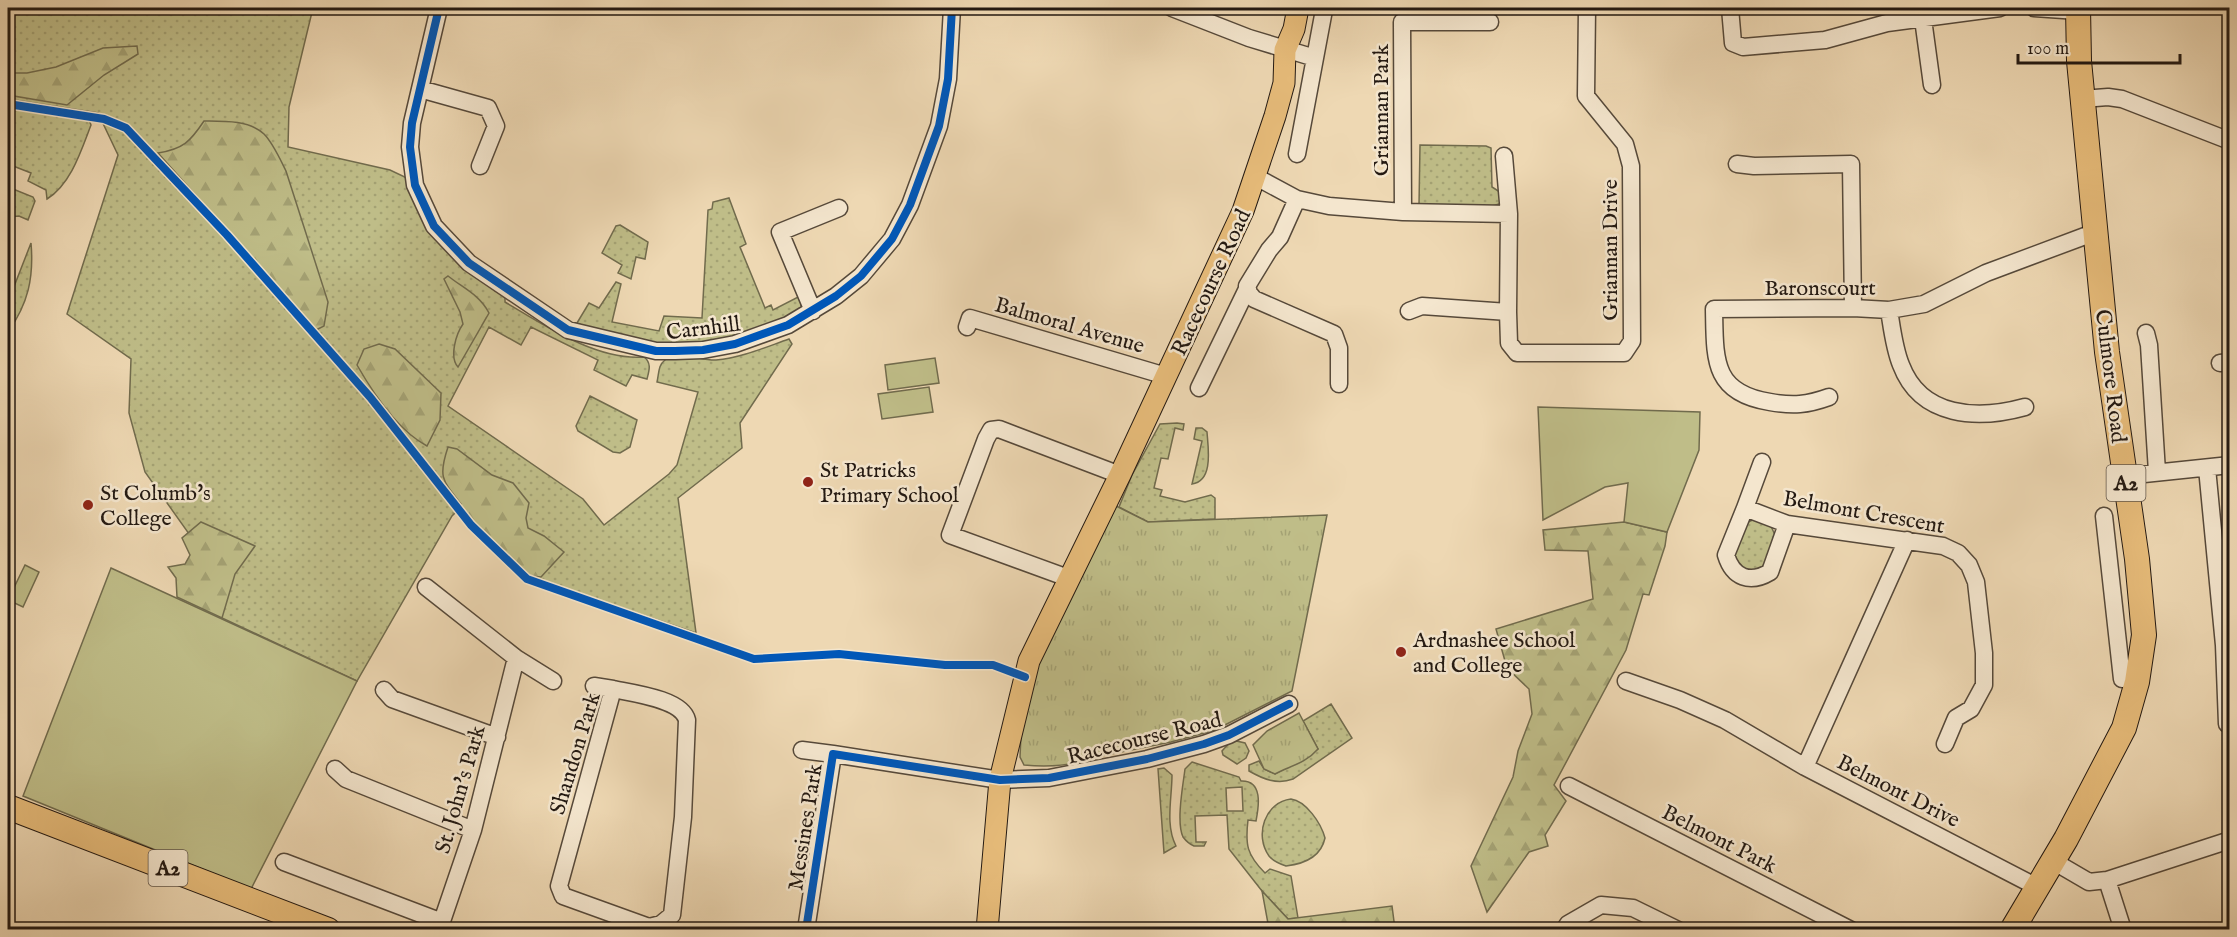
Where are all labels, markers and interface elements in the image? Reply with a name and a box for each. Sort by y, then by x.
scale bar [2018,27,2180,65]
text: 100 m [2027,38,2069,61]
street label: Griannan Park [1368,44,1396,176]
street label: Griannan Drive [1597,179,1625,321]
street label: Racecourse Road [1166,205,1258,361]
street label: Baronscourt [1764,275,1876,303]
street label: Balmoral Avenue [991,291,1148,361]
street label: Culmore Road [2088,308,2132,445]
street label: Carnhill [664,311,742,347]
place label: St Patricks Primary School [820,457,959,510]
road number: A2 [2106,465,2146,501]
marker: St Patricks Primary School [801,475,815,489]
place label: St Columb's College [100,480,211,533]
street label: Belmont Crescent [1781,485,1947,541]
marker: St Columb's College [81,498,95,512]
place label: Ardnashee School and College [1412,627,1575,680]
marker: Ardnashee School and College [1394,645,1408,659]
street label: Shandon Park [544,689,608,818]
street label: Racecourse Road [1064,706,1225,772]
street label: St. John's Park [429,722,493,857]
street label: Belmont Drive [1832,749,1964,835]
street label: Messines Park [782,762,830,893]
street label: Belmont Park [1657,799,1781,881]
road number: A2 [148,850,188,886]

